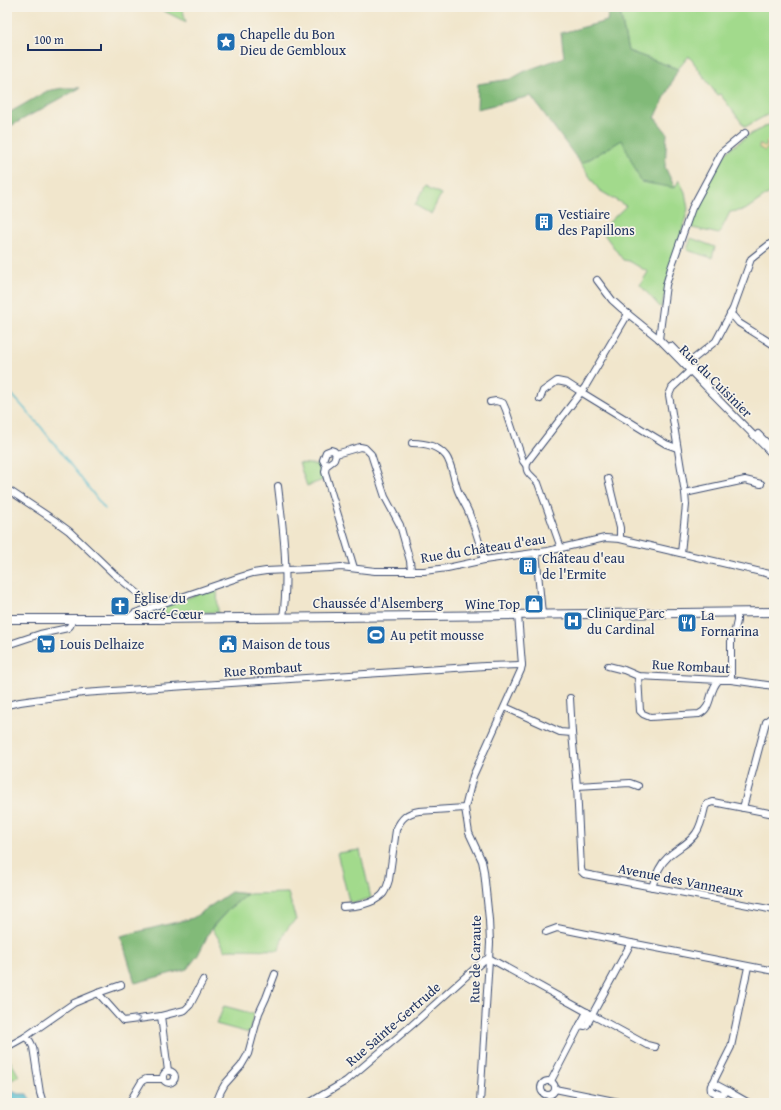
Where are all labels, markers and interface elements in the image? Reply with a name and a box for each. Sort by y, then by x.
place label: Chapelle du Bon Dieu de Gembloux [240,24,347,60]
scale bar [28,26,101,52]
text: 100 m [34,31,64,48]
place icon: Chapelle du Bon Dieu de Gembloux [215,31,237,53]
place label: Vestiaire des Papillons [558,204,635,240]
building icon: Vestiaire des Papillons [533,211,555,233]
street label: Rue du Cuisinier [675,340,757,422]
street label: Rue du Château d'eau [419,528,547,568]
place label: Château d'eau de l'Ermite [542,548,625,584]
building icon: Château d'eau de l'Ermite [517,555,539,577]
place label: Église du Sacré-Cœur [134,588,203,624]
street label: Chaussée d'Alsemberg [313,593,443,613]
shop icon: Wine Top [523,593,545,615]
place label: Wine Top [465,594,520,614]
church icon: Église du Sacré-Cœur [109,595,131,617]
place label: Clinique Parc du Cardinal [587,603,665,639]
place label: La Fornarina [701,605,759,641]
hospital icon: Clinique Parc du Cardinal [562,610,584,632]
restaurant icon: La Fornarina [676,612,698,634]
sports icon: Au petit mousse [365,624,387,646]
place label: Au petit mousse [390,625,484,645]
supermarket icon: Louis Delhaize [35,633,57,655]
public building icon: Maison de tous [217,633,239,655]
place label: Louis Delhaize [60,634,145,654]
place label: Maison de tous [242,634,330,654]
street label: Rue Rombaut [651,654,731,678]
street label: Rue Rombaut [223,656,303,682]
street label: Avenue des Vanneaux [617,858,746,902]
street label: Rue de Caraute [464,914,486,1003]
street label: Rue Sainte-Gertrude [341,977,445,1071]
one-way arrow [135,1015,141,1024]

